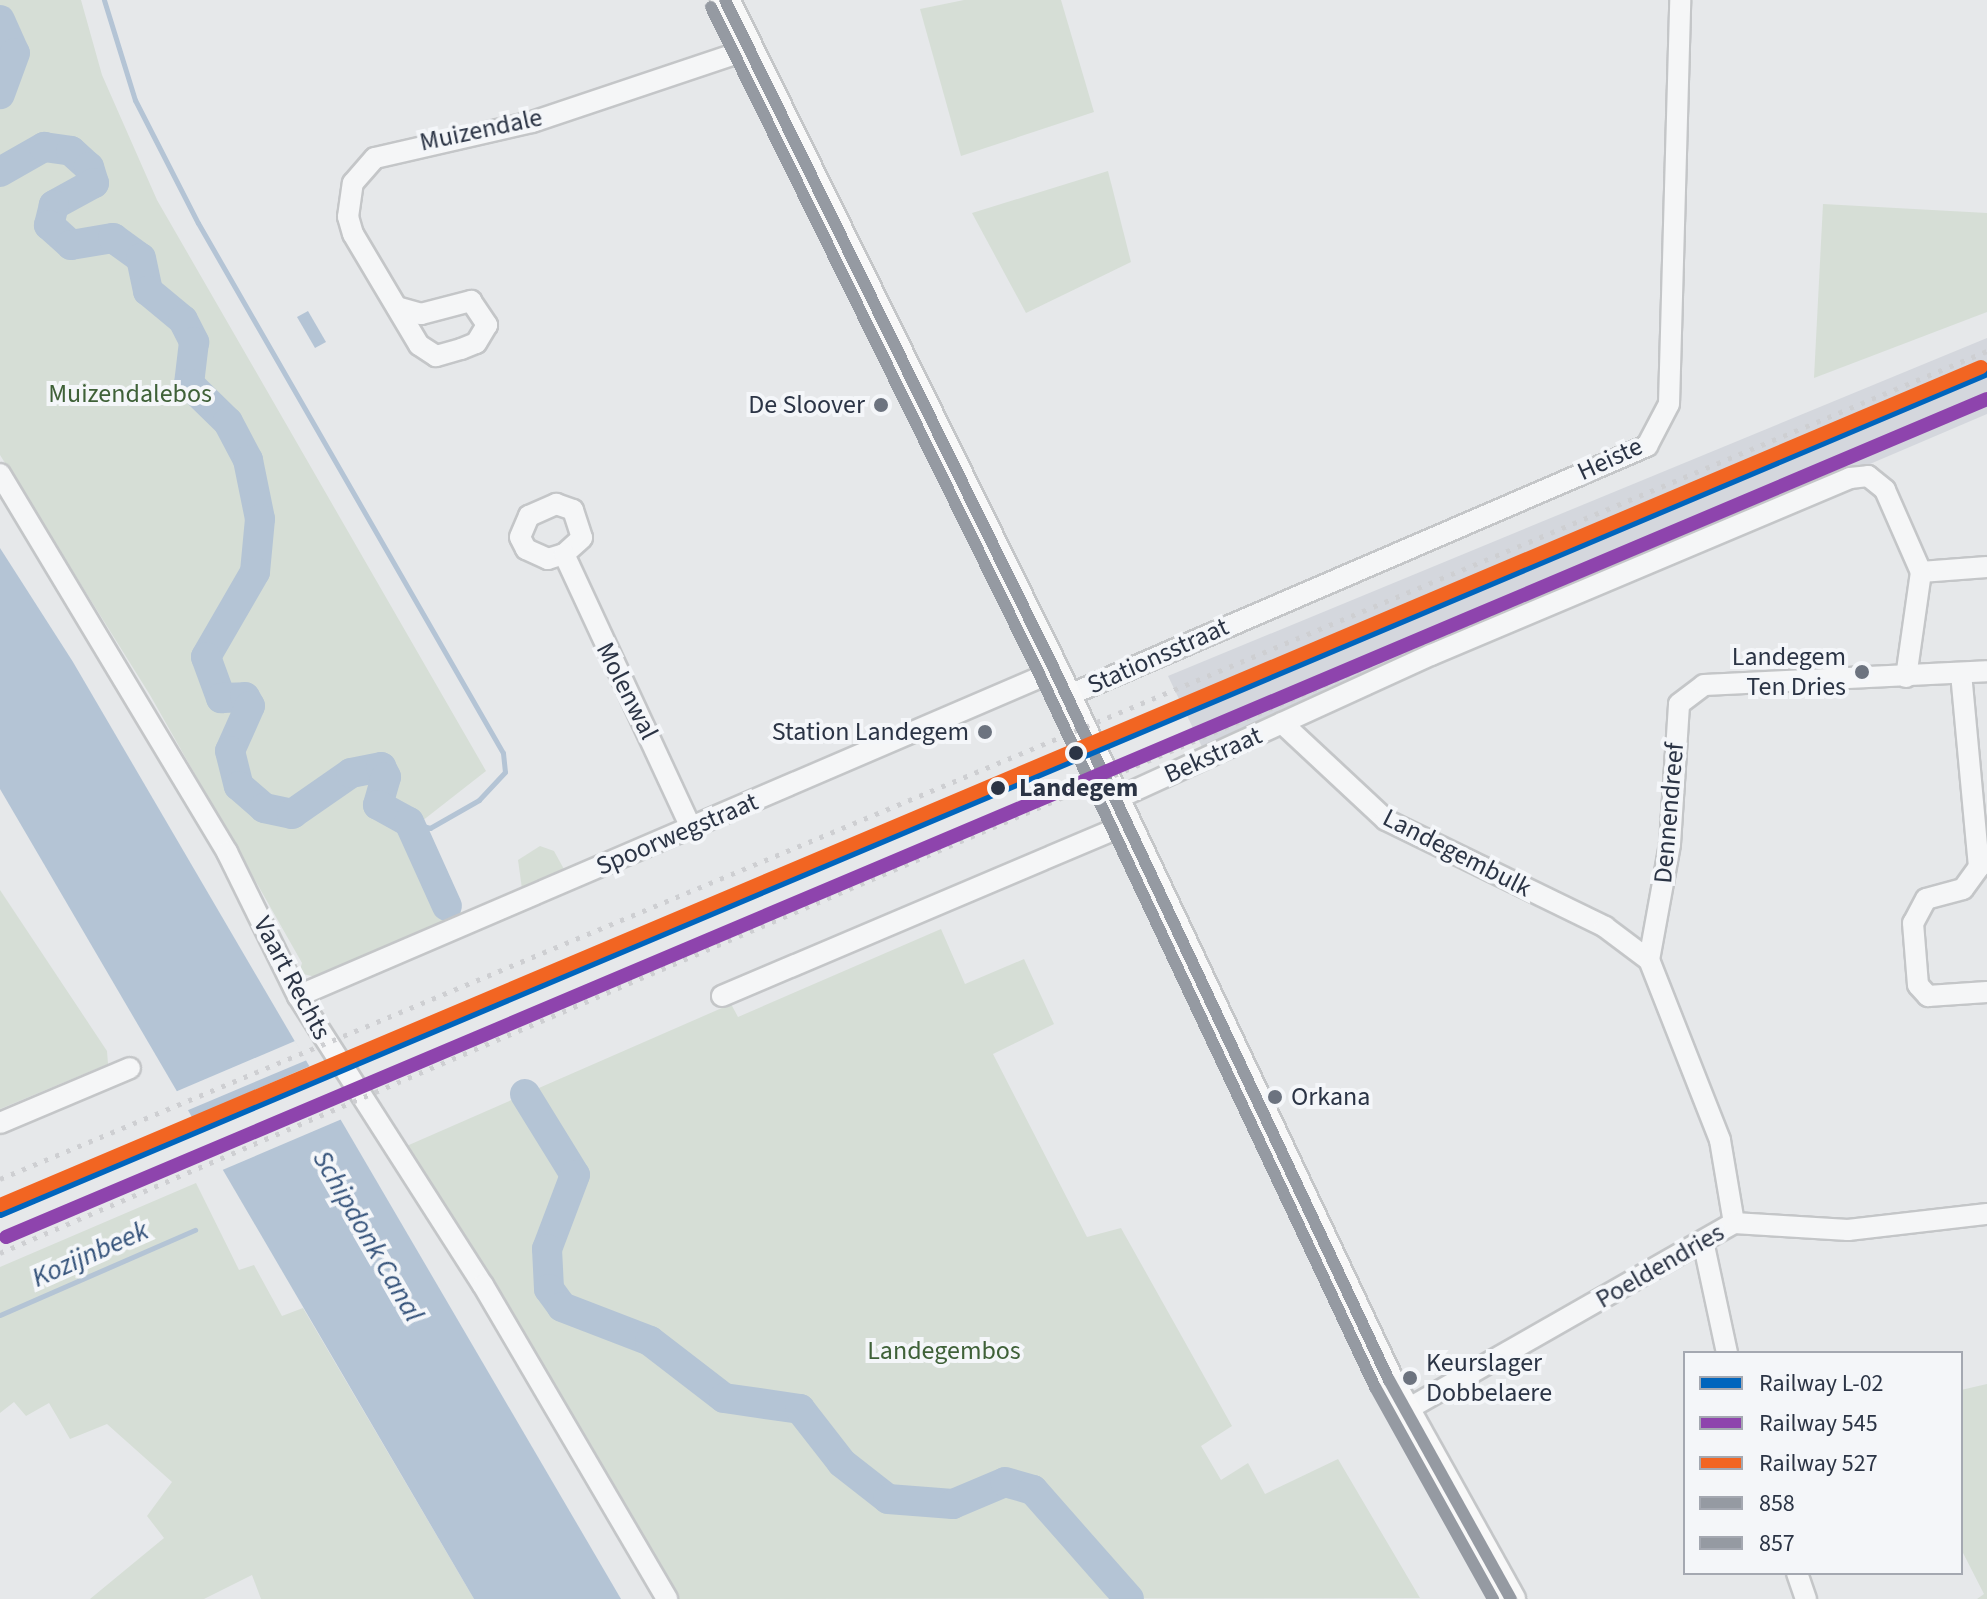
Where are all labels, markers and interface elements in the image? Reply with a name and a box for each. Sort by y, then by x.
street label: Muizendale [417,102,545,158]
park label: Muizendalebos [48,378,212,410]
place label: De Sloover [748,389,865,421]
marker: De Sloover [872,396,890,414]
street label: Heiste [1573,431,1647,487]
street label: Stationsstraat [1083,611,1233,701]
street label: Molenwal [589,637,665,745]
place label: Landegem Ten Dries [1732,641,1846,702]
marker: Landegem Ten Dries [1853,663,1871,681]
place label: Station Landegem [772,716,969,748]
street label: Bekstraat [1159,720,1267,790]
marker: Station Landegem [976,723,994,741]
street label: Dennendreef [1647,741,1691,885]
unlabelled marker [1068,745,1084,761]
place label: Landegem [1019,772,1138,804]
marker: Landegem [984,774,1012,802]
street label: Spoorwegstraat [591,786,763,882]
street label: Landegembulk [1378,802,1536,904]
street label: Vaart Rechts [247,911,337,1045]
place label: Orkana [1291,1081,1370,1113]
marker: Orkana [1266,1088,1284,1106]
water label: Schipdonk Canal [305,1144,431,1328]
water label: Kozijnbeek [27,1213,153,1295]
street label: Poeldendries [1590,1217,1730,1315]
park label: Landegembos [867,1335,1021,1367]
place label: Keurslager Dobbelaere [1426,1347,1552,1408]
legend [1683,1351,1963,1575]
text: Railway L-02 [1759,1366,1884,1401]
marker: Keurslager Dobbelaere [1401,1369,1419,1387]
text: Railway 545 [1759,1406,1878,1441]
text: Railway 527 [1759,1446,1878,1481]
text: 858 [1759,1486,1795,1521]
text: 857 [1759,1526,1795,1561]

